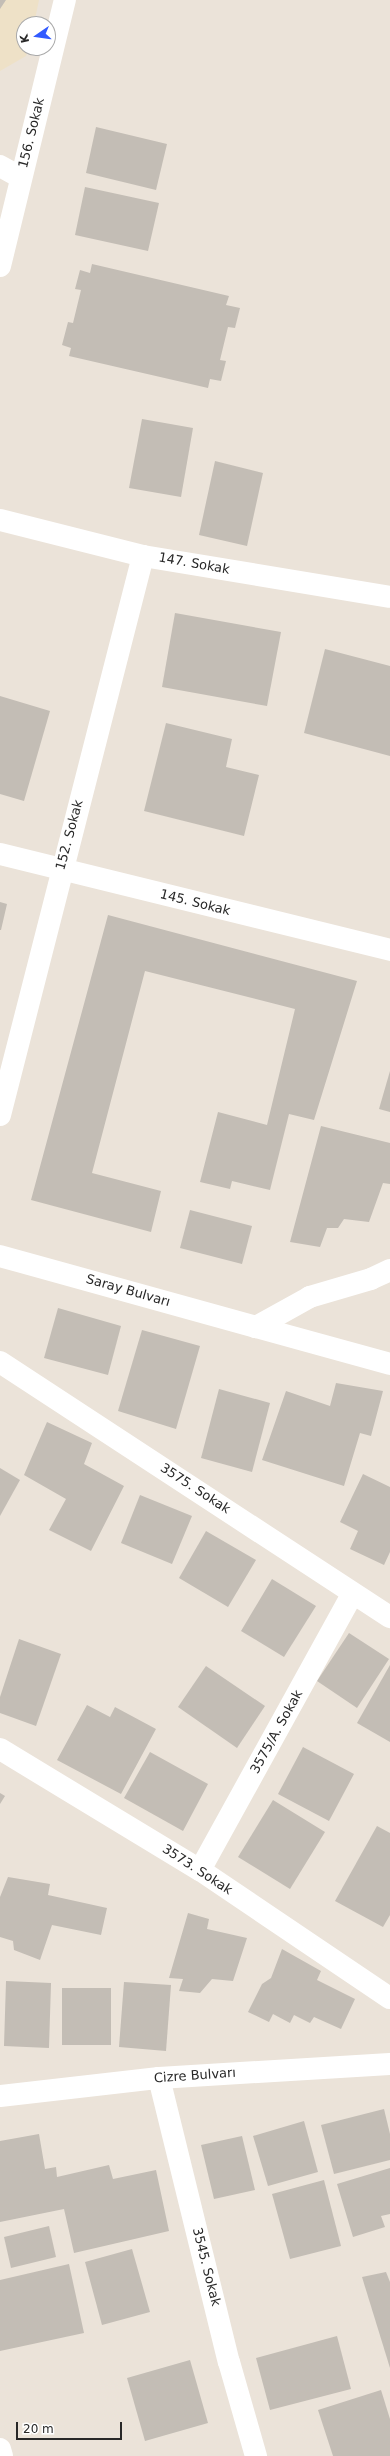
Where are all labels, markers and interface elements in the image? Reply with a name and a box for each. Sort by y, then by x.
north arrow [16,16,56,56]
text: K [18,33,32,44]
street label: 156. Sokak [16,96,48,170]
street label: 147. Sokak [157,550,231,578]
street label: 152. Sokak [53,798,87,872]
street label: 145. Sokak [158,887,232,919]
street label: Saray Bulvarı [84,1272,172,1310]
street label: 3575. Sokak [157,1461,233,1517]
street label: 3575/A. Sokak [248,1687,306,1777]
street label: 3573. Sokak [159,1842,235,1898]
street label: Cizre Bulvarı [154,2065,236,2087]
street label: 3545. Sokak [189,2226,223,2308]
scale bar [18,2414,124,2440]
text: 20 m [23,2422,54,2436]

